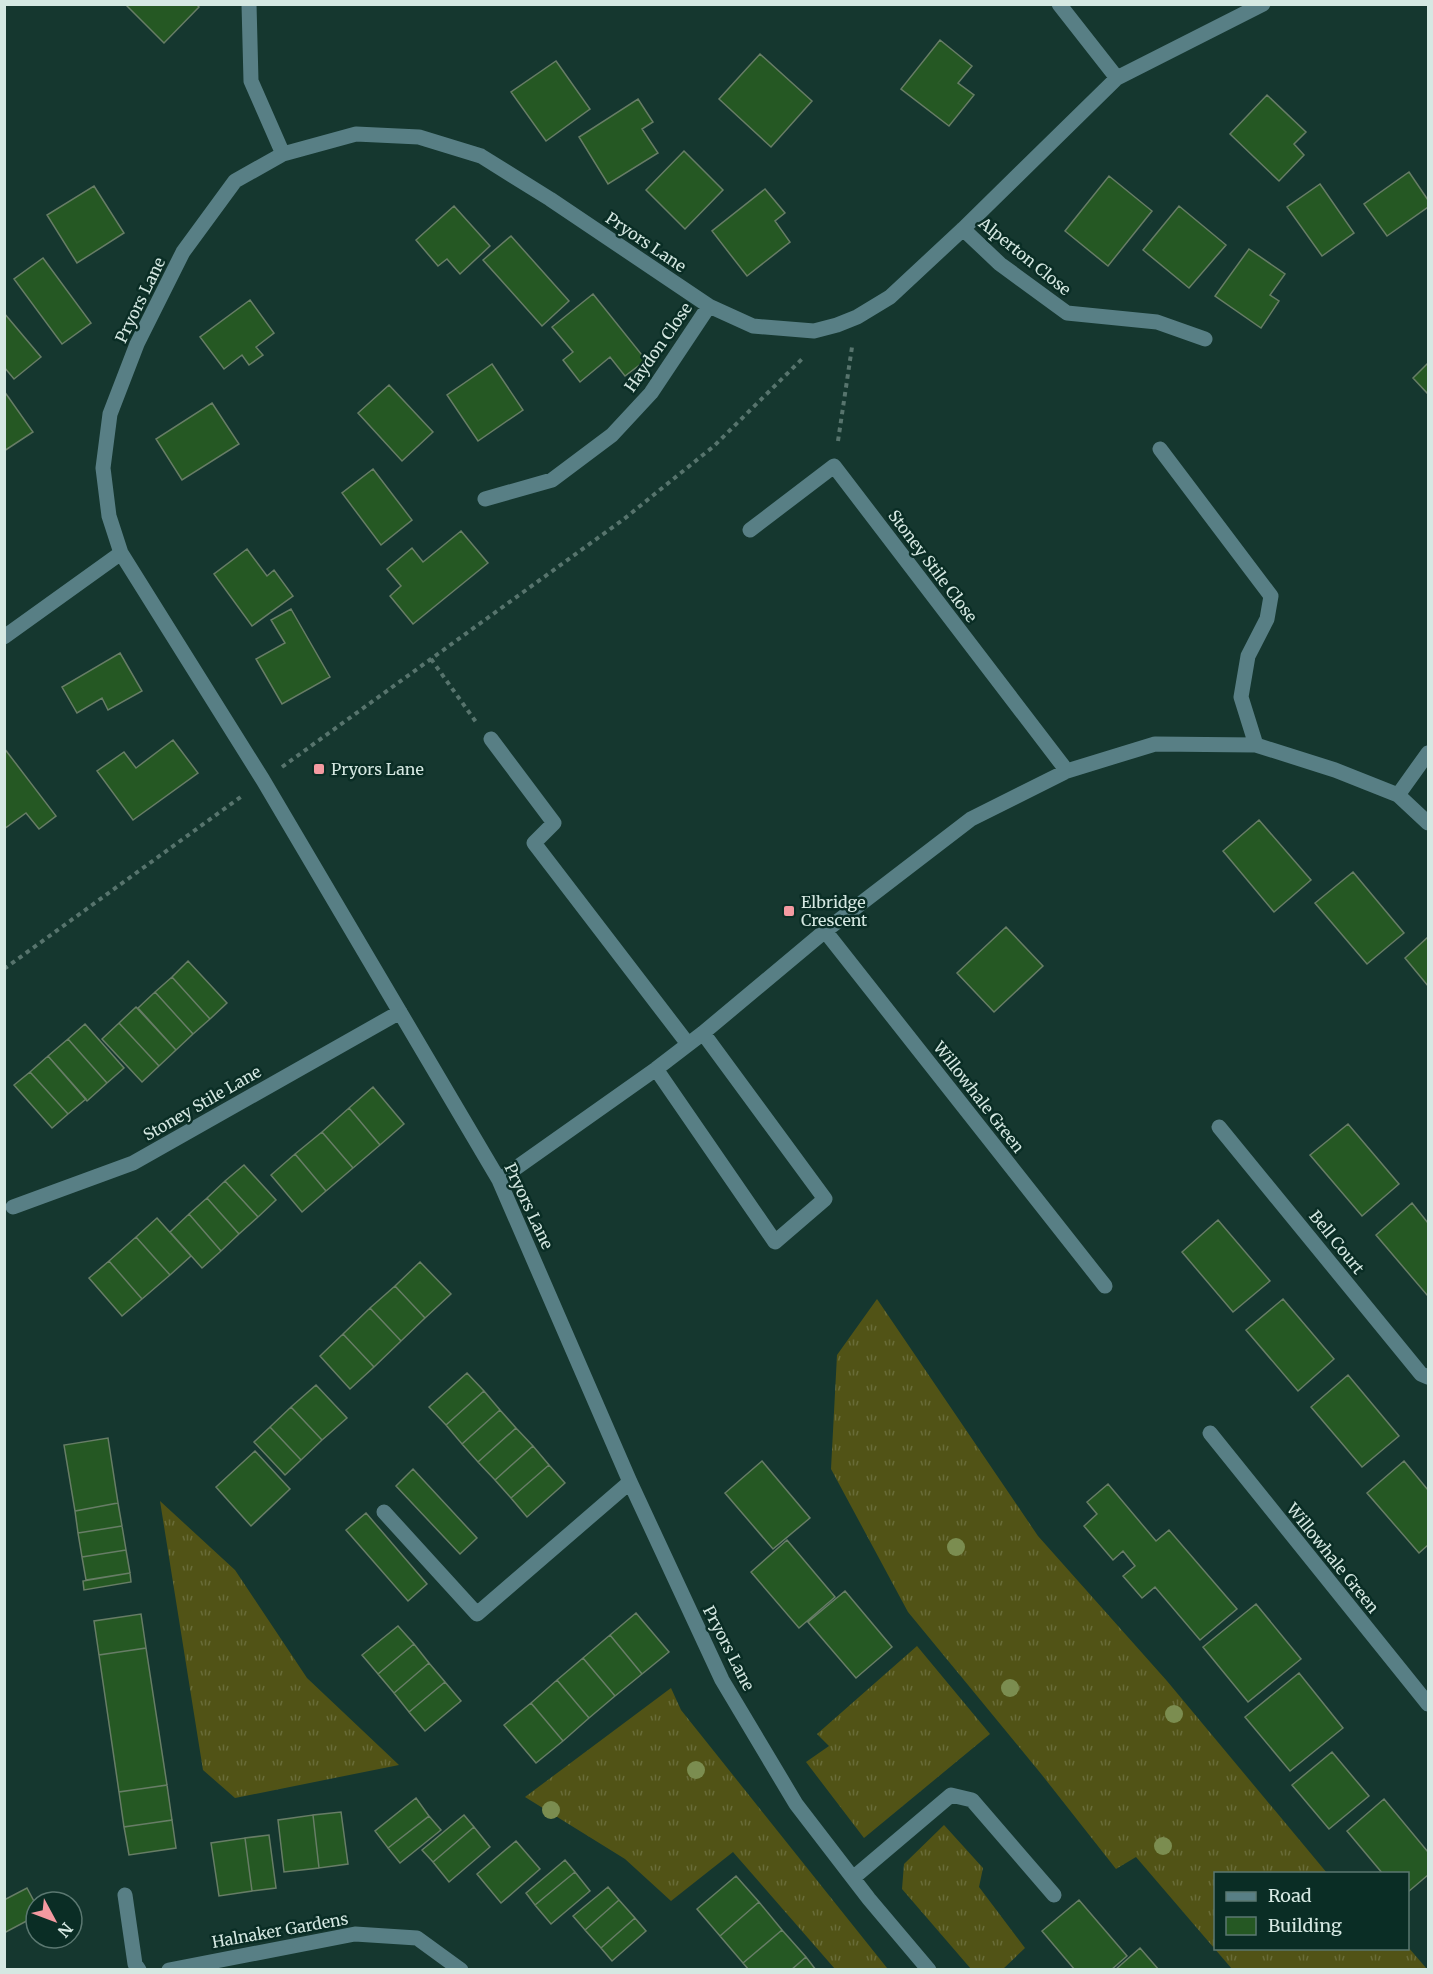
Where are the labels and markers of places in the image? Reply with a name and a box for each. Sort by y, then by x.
place label: Pryors Lane [331,759,424,779]
marker: Pryors Lane [312,762,326,776]
place label: Elbridge Crescent [801,892,868,930]
marker: Elbridge Crescent [782,904,796,918]

